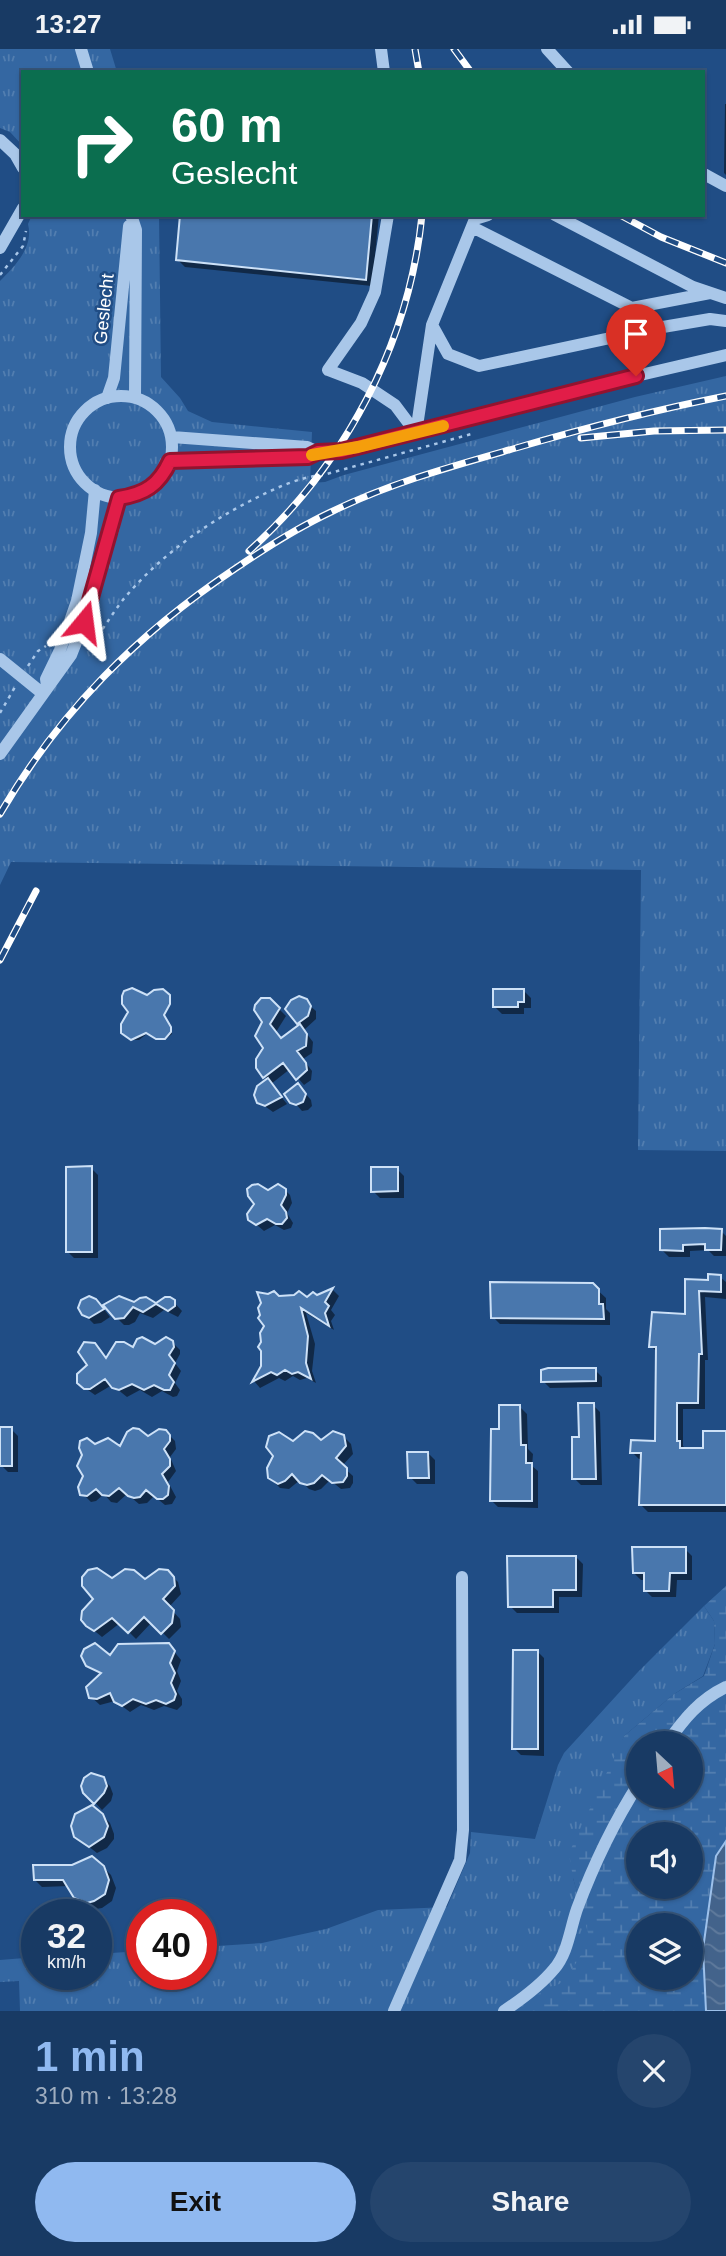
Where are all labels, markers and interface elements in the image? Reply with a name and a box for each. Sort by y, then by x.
text: 13:27 [35,9,102,39]
icon: right [56,98,147,189]
text: 60 m [171,98,283,152]
text: Geslecht [171,155,297,191]
street label: Geslecht [90,273,118,345]
pin [606,304,666,376]
icon: arrive [617,315,655,353]
position arrow [47,585,121,659]
north arrow [626,1731,704,1808]
map controls [626,1731,703,1990]
button: sound [626,1822,703,1899]
speed limit sign: 40 [126,1899,217,1990]
button: layers [626,1913,703,1990]
text: 32 [47,1916,86,1955]
text: km/h [47,1952,86,1972]
text: 1 min [35,2033,145,2080]
button: close [617,2034,691,2108]
text: 310 m · 13:28 [35,2083,177,2109]
button: Exit [35,2162,356,2242]
button: Share [370,2162,691,2242]

